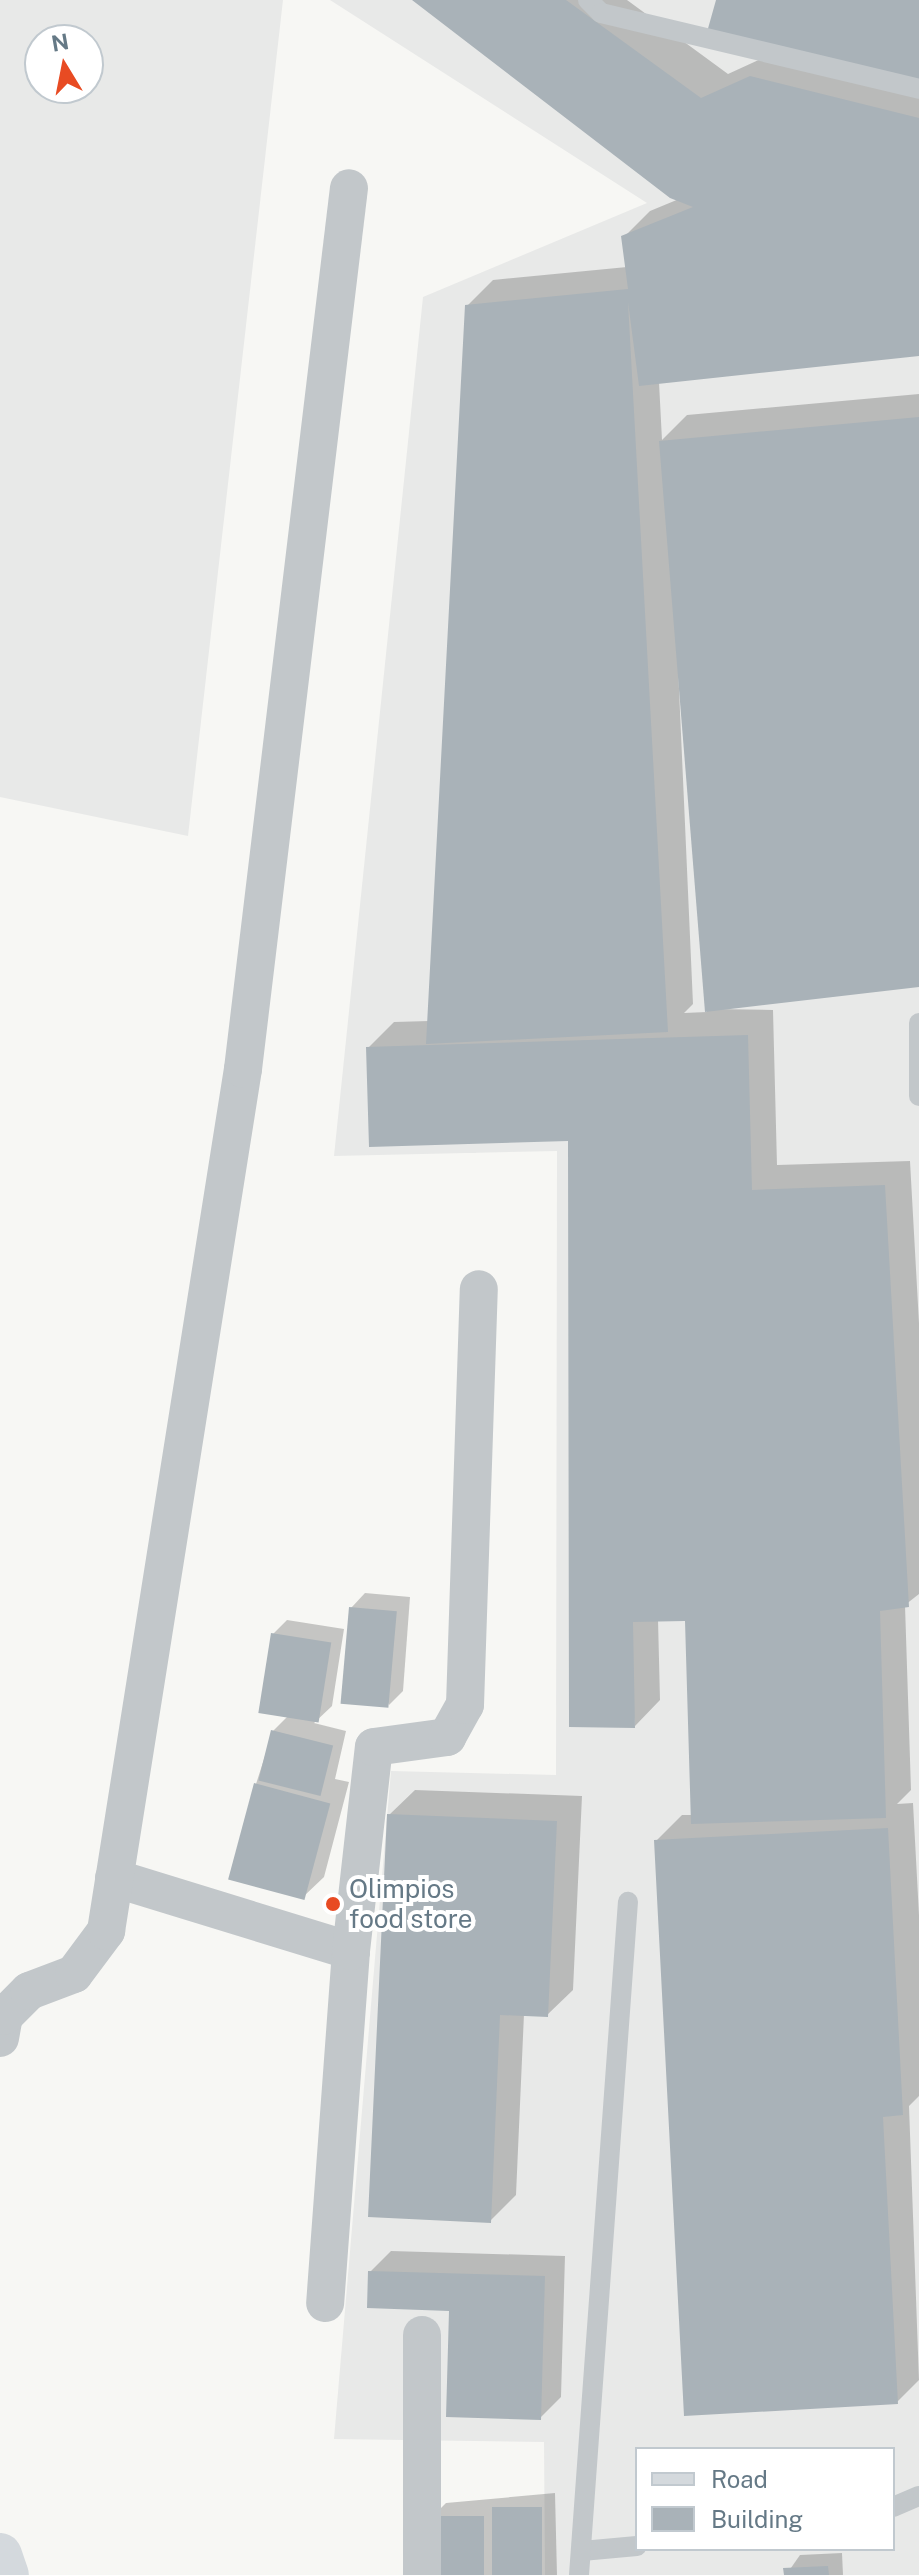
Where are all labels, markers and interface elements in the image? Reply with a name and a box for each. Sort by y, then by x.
north arrow [24,24,104,104]
text: N [49,28,71,57]
place label: Olimpios food store [349,1873,472,1934]
marker: Olimpios food store [324,1895,342,1913]
legend [635,2447,895,2551]
text: Road [711,2465,768,2493]
text: Building [711,2505,803,2533]

